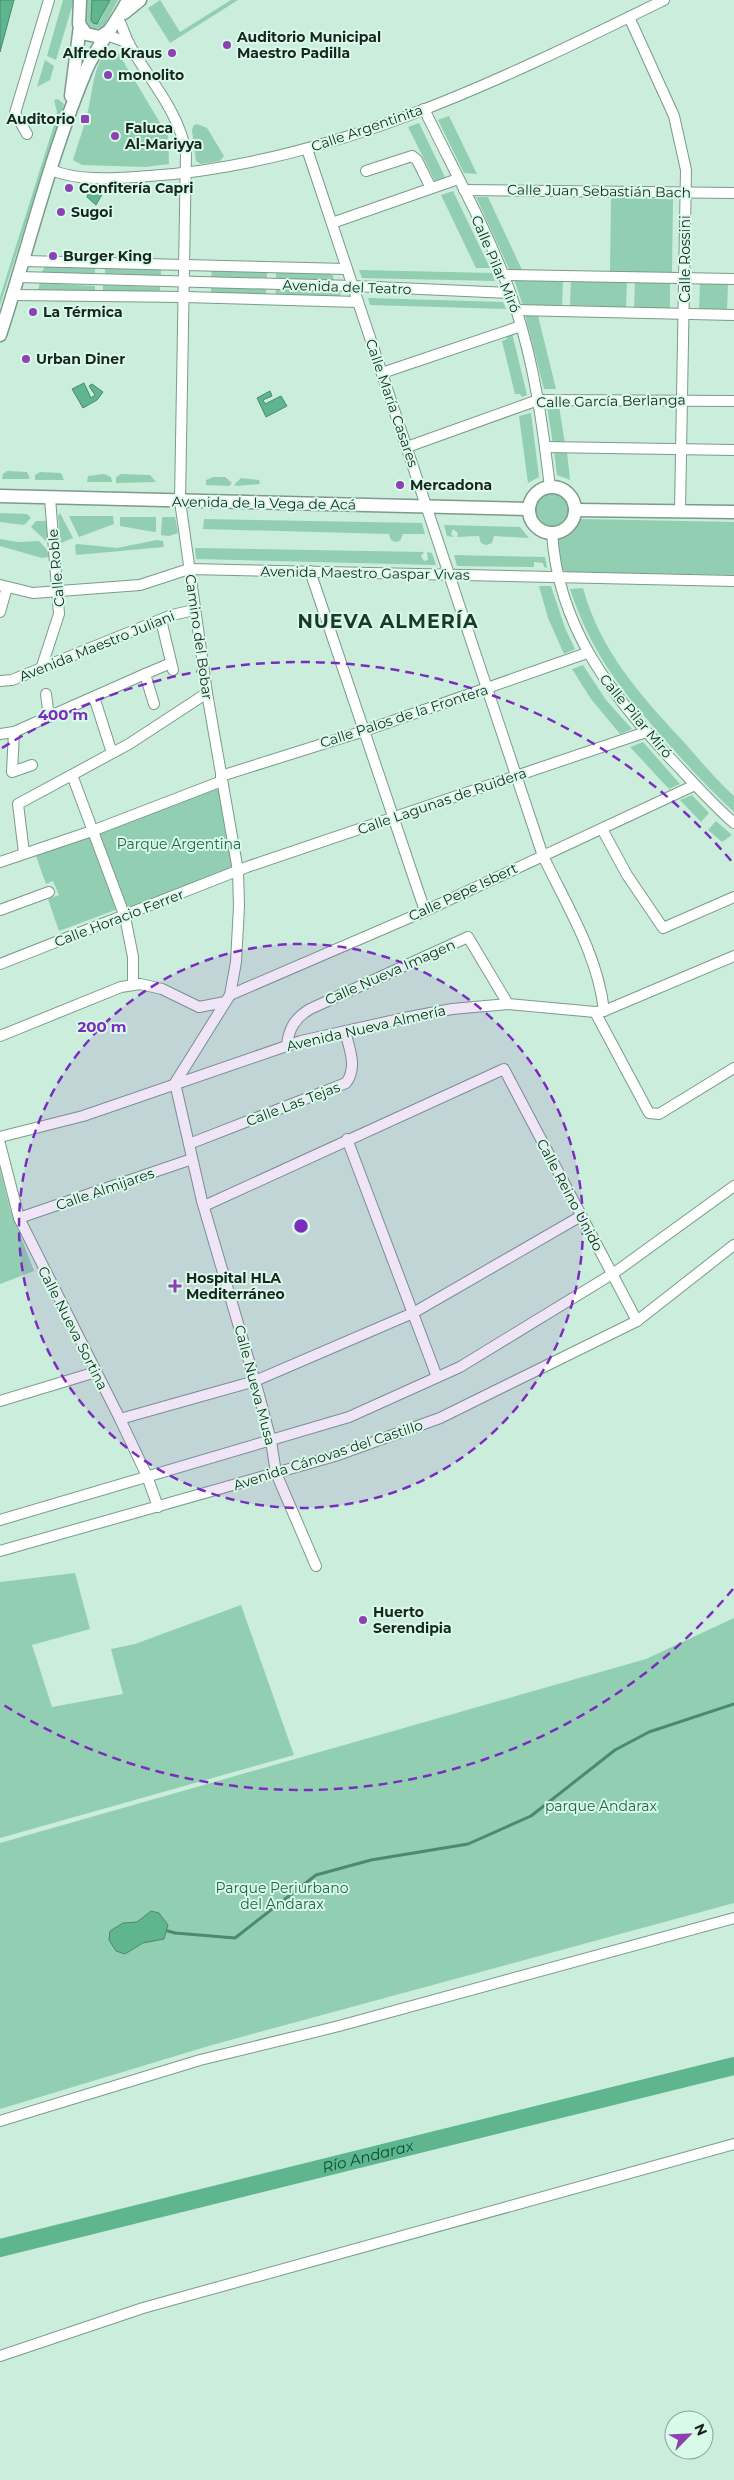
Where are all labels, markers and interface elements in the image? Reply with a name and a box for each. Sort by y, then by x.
place label: Auditorio Municipal Maestro Padilla [236,28,381,62]
marker: Auditorio Municipal Maestro Padilla [221,39,233,51]
place label: Alfredo Kraus [62,44,163,62]
marker: Alfredo Kraus [166,47,178,59]
place label: monolito [118,66,184,84]
marker: monolito [102,69,114,81]
street label: Calle Argentinita [309,100,425,156]
place label: Auditorio [6,110,75,128]
marker: Auditorio [79,113,91,125]
place label: Faluca Al-Mariyya [124,119,202,153]
marker: Faluca Al-Mariyya [109,130,121,142]
place label: Confitería Capri [79,179,193,197]
street label: Calle Juan Sebastián Bach [507,180,691,202]
marker: Confitería Capri [63,182,75,194]
place label: Sugoi [71,203,113,221]
marker: Sugoi [55,206,67,218]
street label: Calle Pilar Miró [467,213,525,316]
street label: Calle Rossini [676,215,694,303]
place label: Burger King [63,247,152,265]
marker: Burger King [47,250,59,262]
street label: Avenida del Teatro [282,276,412,298]
place label: La Térmica [43,303,123,321]
marker: La Térmica [27,306,39,318]
street label: Calle María Casares [362,336,422,470]
place label: Urban Diner [36,350,125,368]
marker: Urban Diner [20,353,32,365]
street label: Calle García Berlanga [536,391,686,411]
place label: Mercadona [410,476,492,494]
marker: Mercadona [394,479,406,491]
street label: Avenida de la Vega de Acá [172,492,356,514]
street label: Calle Roble [44,528,68,608]
street label: Avenida Maestro Gaspar Vivas [260,562,470,584]
street label: Camino del Bobar [181,573,217,701]
street label: Avenida Maestro Juliani [17,607,177,685]
district label: NUEVA ALMERÍA [298,610,478,633]
street label: Calle Pilar Miró [596,670,677,762]
street label: Calle Palos de la Frontera [318,680,490,752]
text: 400 m [38,705,88,724]
street label: Calle Lagunas de Ruidera [355,764,529,838]
park label: Parque Argentina [117,835,241,853]
street label: Calle Pepe Isbert [406,859,521,925]
street label: Calle Horacio Ferrer [52,885,187,951]
street label: Calle Nueva Imagen [322,935,458,1009]
street label: Avenida Nueva Almería [284,1001,448,1055]
text: 200 m [77,1017,127,1036]
street label: Calle Las Tejas [243,1078,343,1130]
street label: Calle Reino Unido [533,1136,607,1254]
street label: Calle Almijares [53,1164,157,1214]
centre of rings [292,1217,310,1235]
street label: Calle Nueva Sortina [34,1263,112,1393]
place label: Hospital HLA Mediterráneo [186,1269,285,1303]
marker: Hospital HLA Mediterráneo [168,1279,182,1293]
street label: Calle Nueva Musa [230,1323,280,1447]
street label: Avenida Cánovas del Castillo [231,1416,425,1494]
place label: Huerto Serendipia [373,1603,452,1637]
marker: Huerto Serendipia [357,1614,369,1626]
park label: parque Andarax [545,1797,658,1815]
park label: Parque Periurbano del Andarax [215,1879,349,1913]
water label: Río Andarax [320,2136,416,2177]
north arrow [664,2410,714,2460]
text: N [690,2421,711,2439]

